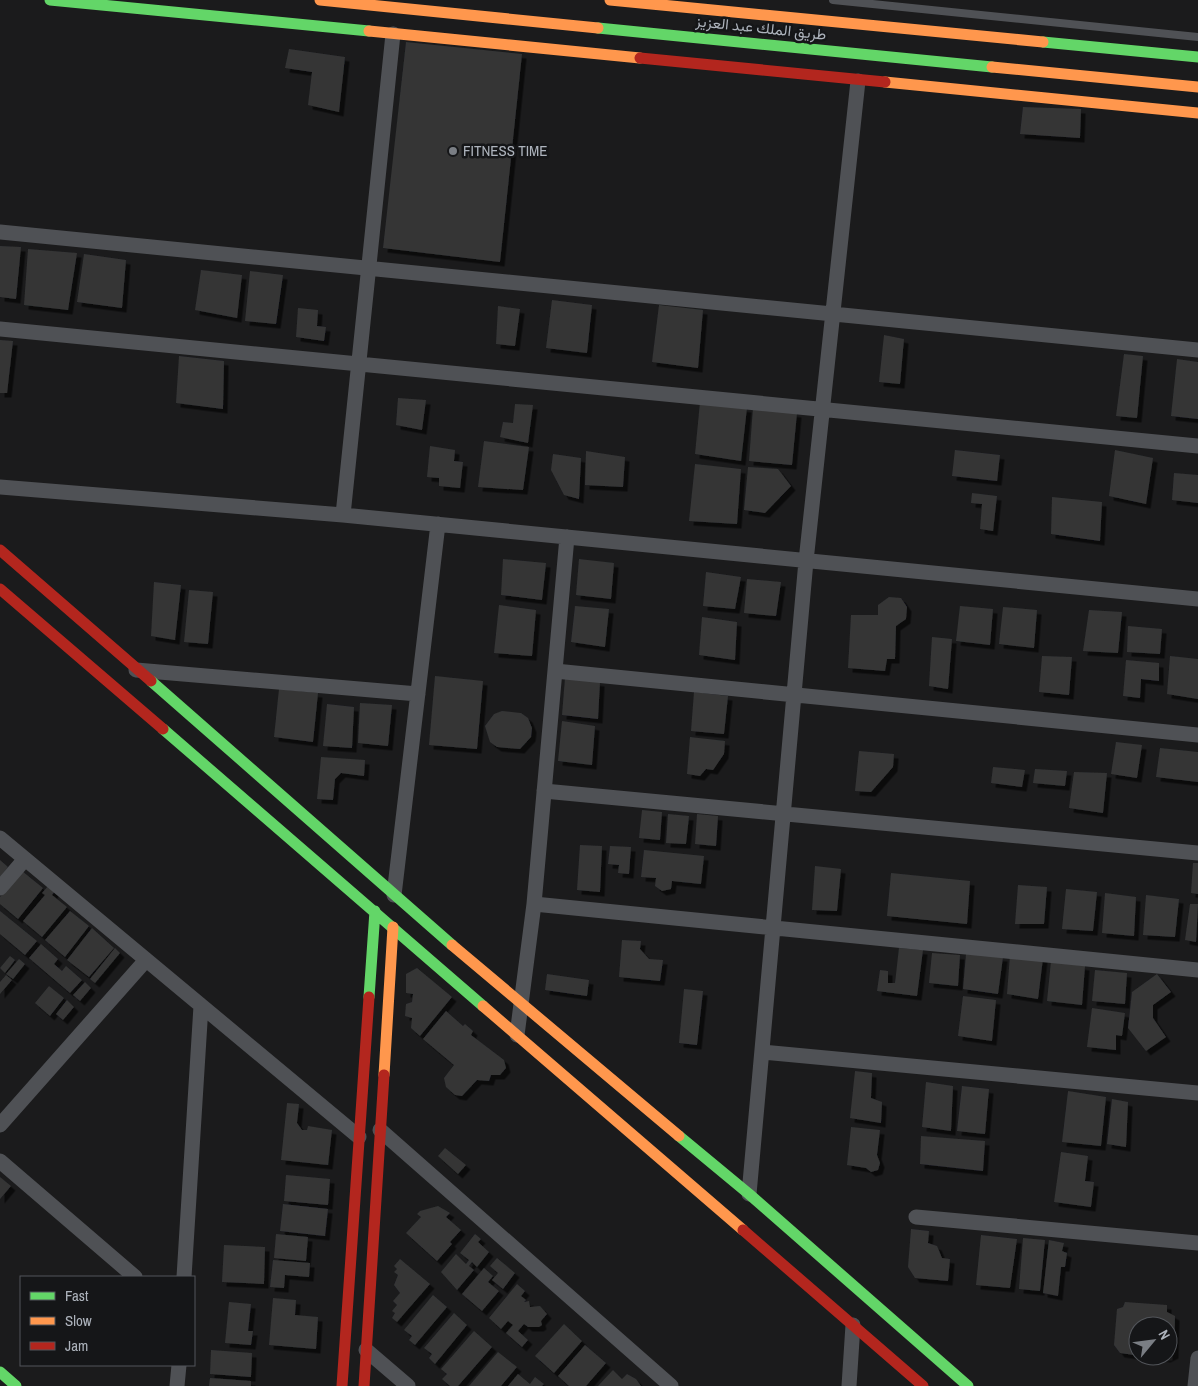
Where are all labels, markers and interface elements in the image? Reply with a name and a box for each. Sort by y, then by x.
street label: طريق الملك عبد العزيز [694,10,828,45]
place label: FITNESS TIME [463,140,548,161]
marker: FITNESS TIME [447,145,459,157]
legend [20,1276,195,1366]
text: Fast [65,1285,89,1306]
text: Slow [65,1310,92,1331]
north arrow [1128,1316,1178,1366]
text: N [1154,1327,1174,1343]
text: Jam [65,1335,88,1356]

